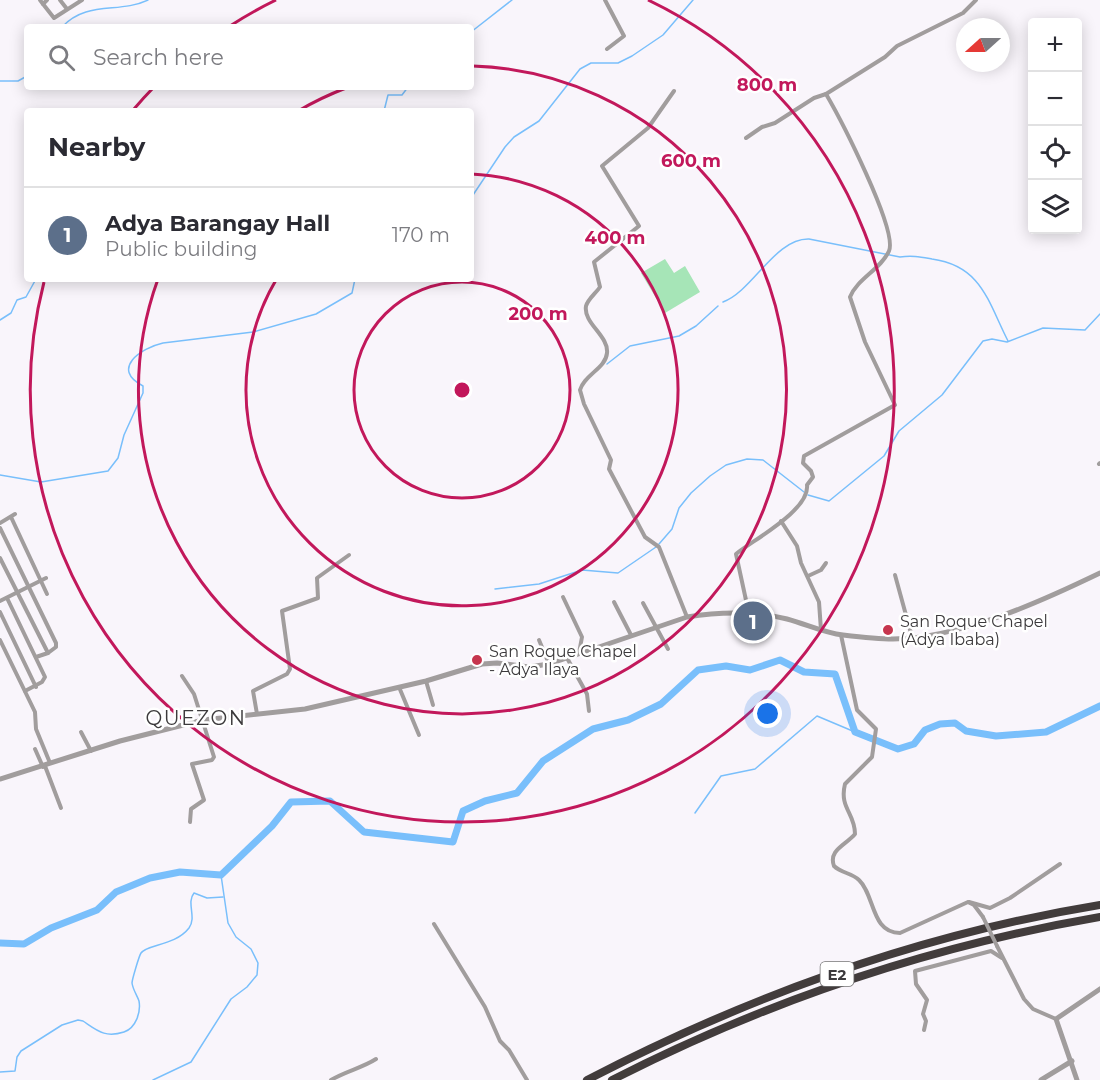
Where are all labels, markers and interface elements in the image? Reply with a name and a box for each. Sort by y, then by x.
north arrow [956,18,1010,72]
map controls [1028,18,1082,234]
button: + [1028,18,1082,72]
search box [24,24,474,90]
icon: search [45,41,78,74]
text: Search here [93,44,224,71]
button: − [1028,72,1082,126]
text: 800 m [737,74,797,96]
button: locate [1028,126,1082,180]
text: Nearby [48,131,145,163]
text: 600 m [661,150,721,172]
button: layers [1028,180,1082,234]
text: Adya Barangay Hall [105,210,330,237]
text: 1 [64,223,71,247]
text: 170 m [392,223,450,247]
text: 400 m [585,227,645,249]
text: Public building [105,237,258,261]
text: 200 m [508,303,568,325]
centre of rings [452,380,472,400]
pin: 1 [734,598,772,644]
place label: San Roque Chapel (Adya Ibaba) [900,612,1048,649]
marker: San Roque Chapel (Adya Ibaba) [881,623,895,637]
place label: San Roque Chapel - Adya Ilaya [489,642,637,679]
marker: San Roque Chapel - Adya Ilaya [470,653,484,667]
your location [753,699,782,728]
district label: QUEZON [146,706,246,730]
road number: E2 [820,962,854,986]

